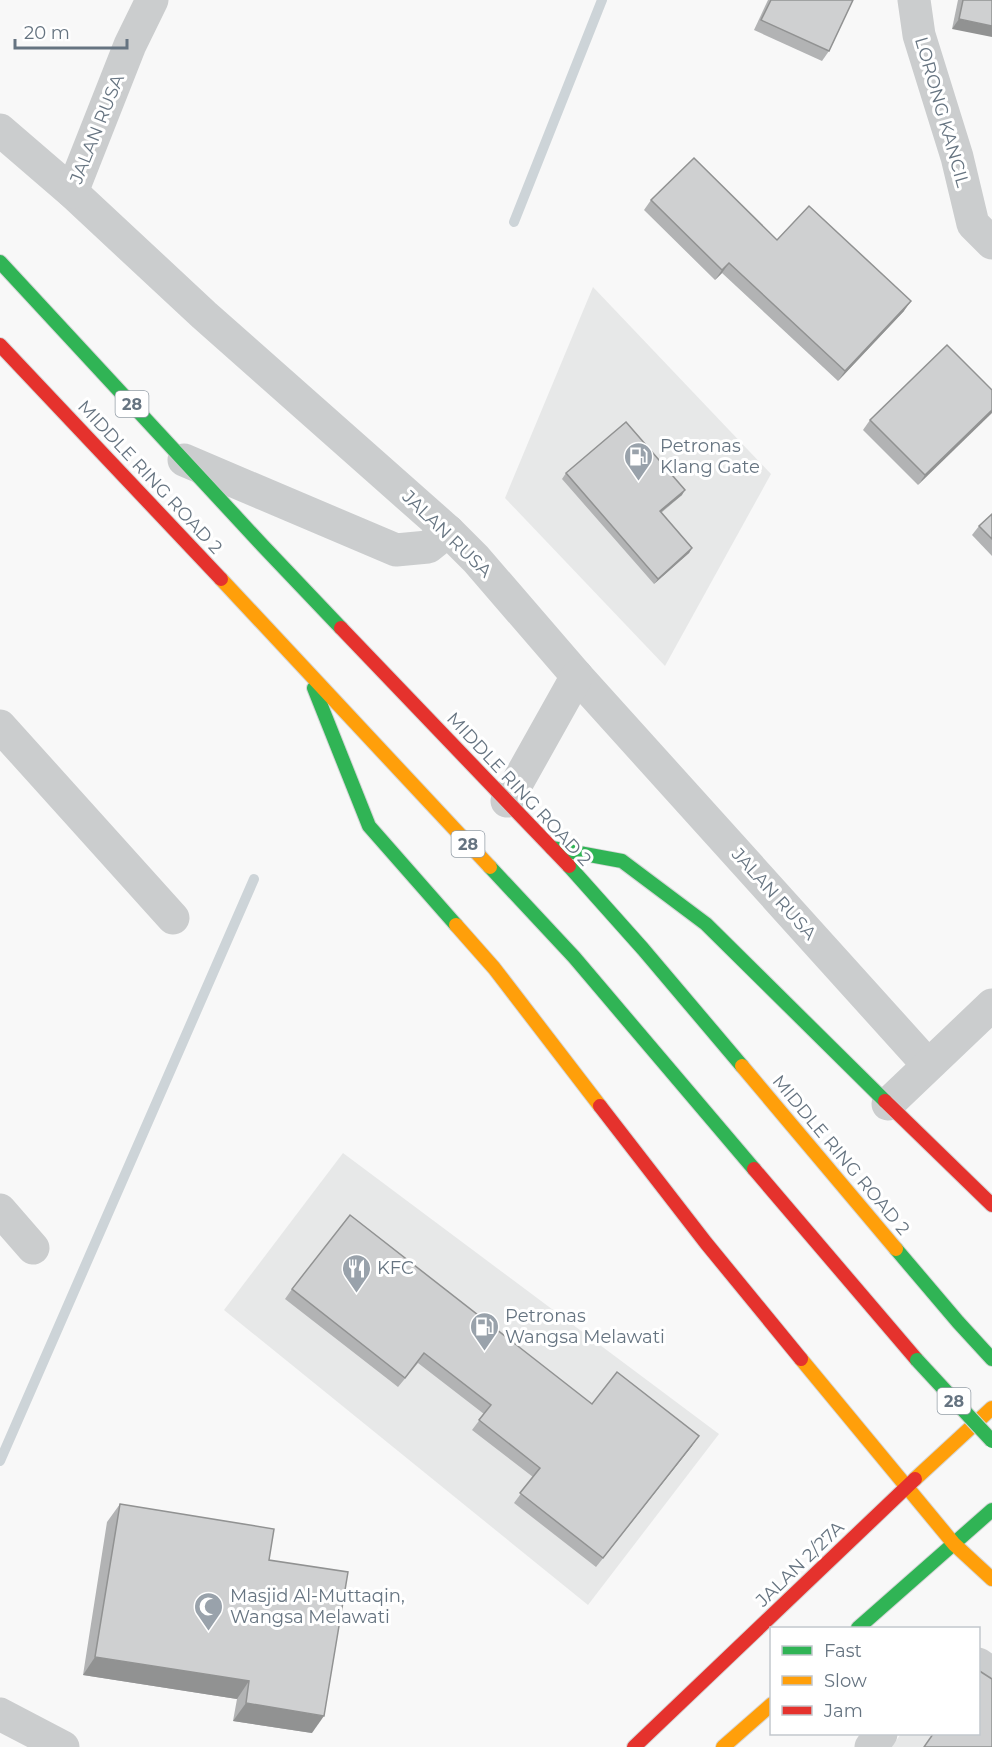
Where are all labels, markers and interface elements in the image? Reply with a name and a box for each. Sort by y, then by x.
scale bar [15,12,128,50]
text: 20 m [24,22,70,44]
street label: LORONG KANCIL [910,34,974,190]
street label: JALAN RUSA [65,71,129,188]
road number: 28 [116,391,148,417]
street label: MIDDLE RING ROAD 2 [73,396,227,558]
place label: Petronas Klang Gate [660,435,760,478]
fuel station icon: Petronas Klang Gate [623,440,655,482]
street label: JALAN RUSA [397,485,496,582]
street label: MIDDLE RING ROAD 2 [442,708,596,870]
road number: 28 [452,831,484,857]
street label: JALAN RUSA [726,843,821,944]
street label: MIDDLE RING ROAD 2 [768,1071,914,1239]
restaurant icon: KFC [340,1252,372,1294]
place label: KFC [377,1257,414,1279]
place label: Petronas Wangsa Melawati [505,1305,665,1348]
fuel station icon: Petronas Wangsa Melawati [468,1310,500,1352]
road number: 28 [938,1388,970,1414]
street label: JALAN 2/27A [751,1517,849,1612]
place label: Masjid Al-Muttaqin, Wangsa Melawati [230,1585,405,1628]
mosque icon: Masjid Al-Muttaqin, Wangsa Melawati [193,1590,225,1632]
legend [770,1627,980,1735]
text: Fast [824,1640,862,1662]
text: Slow [824,1670,867,1692]
text: Jam [823,1700,863,1722]

